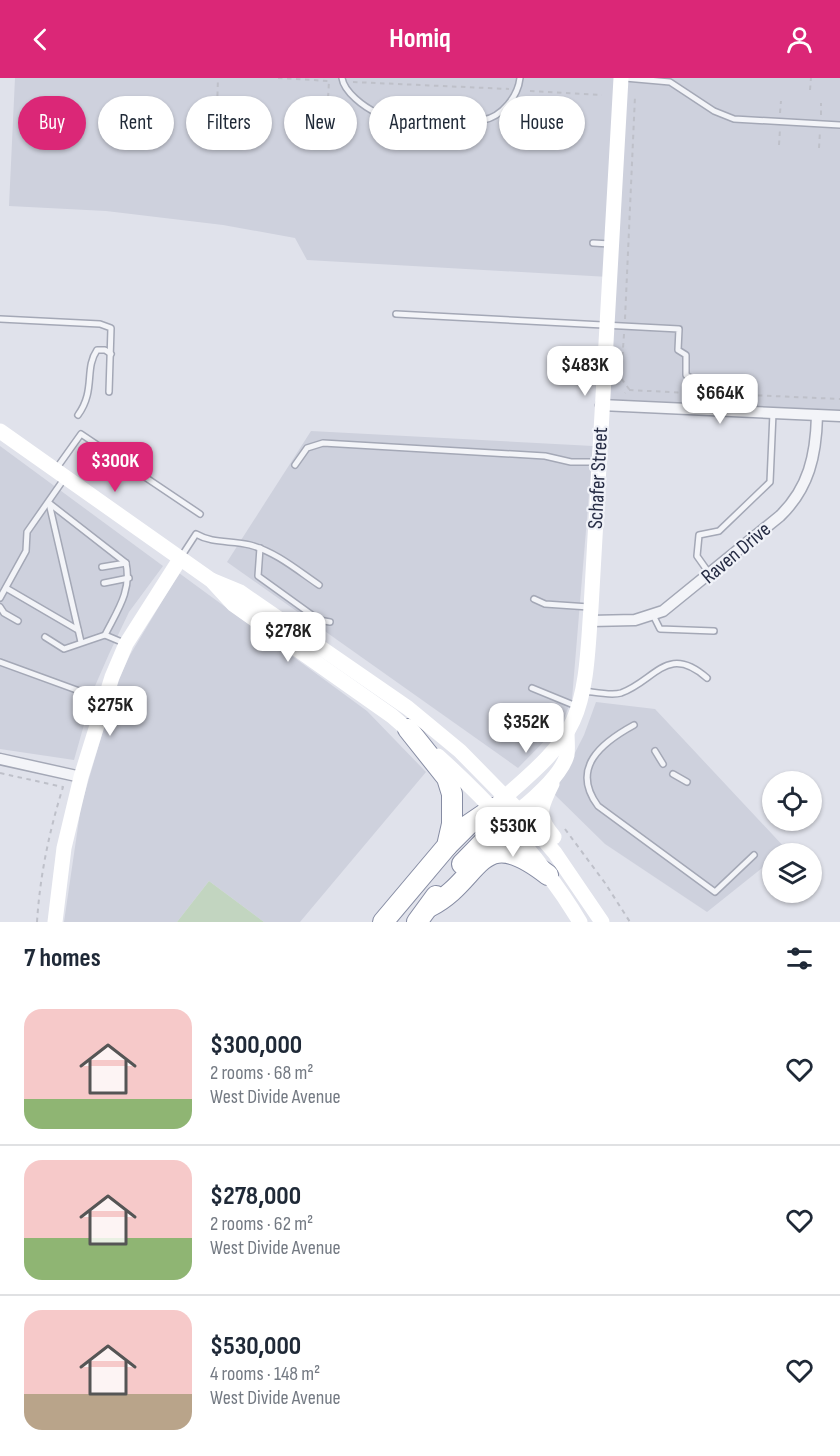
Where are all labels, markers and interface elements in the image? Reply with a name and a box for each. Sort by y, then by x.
icon: back [24,23,57,56]
text: Homiq [389,23,451,55]
icon: person [783,23,816,56]
chip: Buy [18,96,86,150]
chip: Rent [98,96,174,150]
chip: Filters [186,96,272,150]
chip: New [284,96,357,150]
chip: Apartment [369,96,487,150]
chip: House [499,96,585,150]
pin: $483K [543,346,627,397]
text: $483K [561,353,609,377]
pin: $664K [678,374,762,425]
text: $664K [696,381,744,405]
street label: Schafer Street [583,426,613,530]
pin: $300K [73,442,157,493]
text: $300K [91,449,139,473]
street label: Raven Drive [696,517,776,589]
pin: $278K [246,612,330,663]
text: $278K [265,619,311,643]
pin: $275K [68,686,152,737]
text: $275K [87,693,133,717]
pin: $352K [484,703,568,754]
text: $352K [503,710,549,734]
map controls [762,771,822,903]
button: locate [762,771,822,831]
pin: $530K [471,807,555,858]
text: $530K [489,814,537,838]
button: layers [762,843,822,903]
icon: filters [783,942,816,975]
text: 7 homes [24,943,101,974]
text: $300,000 [210,1030,302,1061]
icon: home [72,1033,144,1105]
icon: heart [783,1053,816,1086]
text: 2 rooms · 68 m² [210,1061,314,1085]
text: West Divide Avenue [210,1085,341,1109]
text: $278,000 [210,1181,301,1212]
icon: home [72,1184,144,1256]
icon: heart [783,1204,816,1237]
text: 2 rooms · 62 m² [210,1212,313,1236]
text: West Divide Avenue [210,1236,341,1260]
text: $530,000 [210,1331,301,1362]
icon: home [72,1334,144,1406]
icon: heart [783,1354,816,1387]
text: 4 rooms · 148 m² [210,1362,320,1386]
text: West Divide Avenue [210,1386,341,1410]

